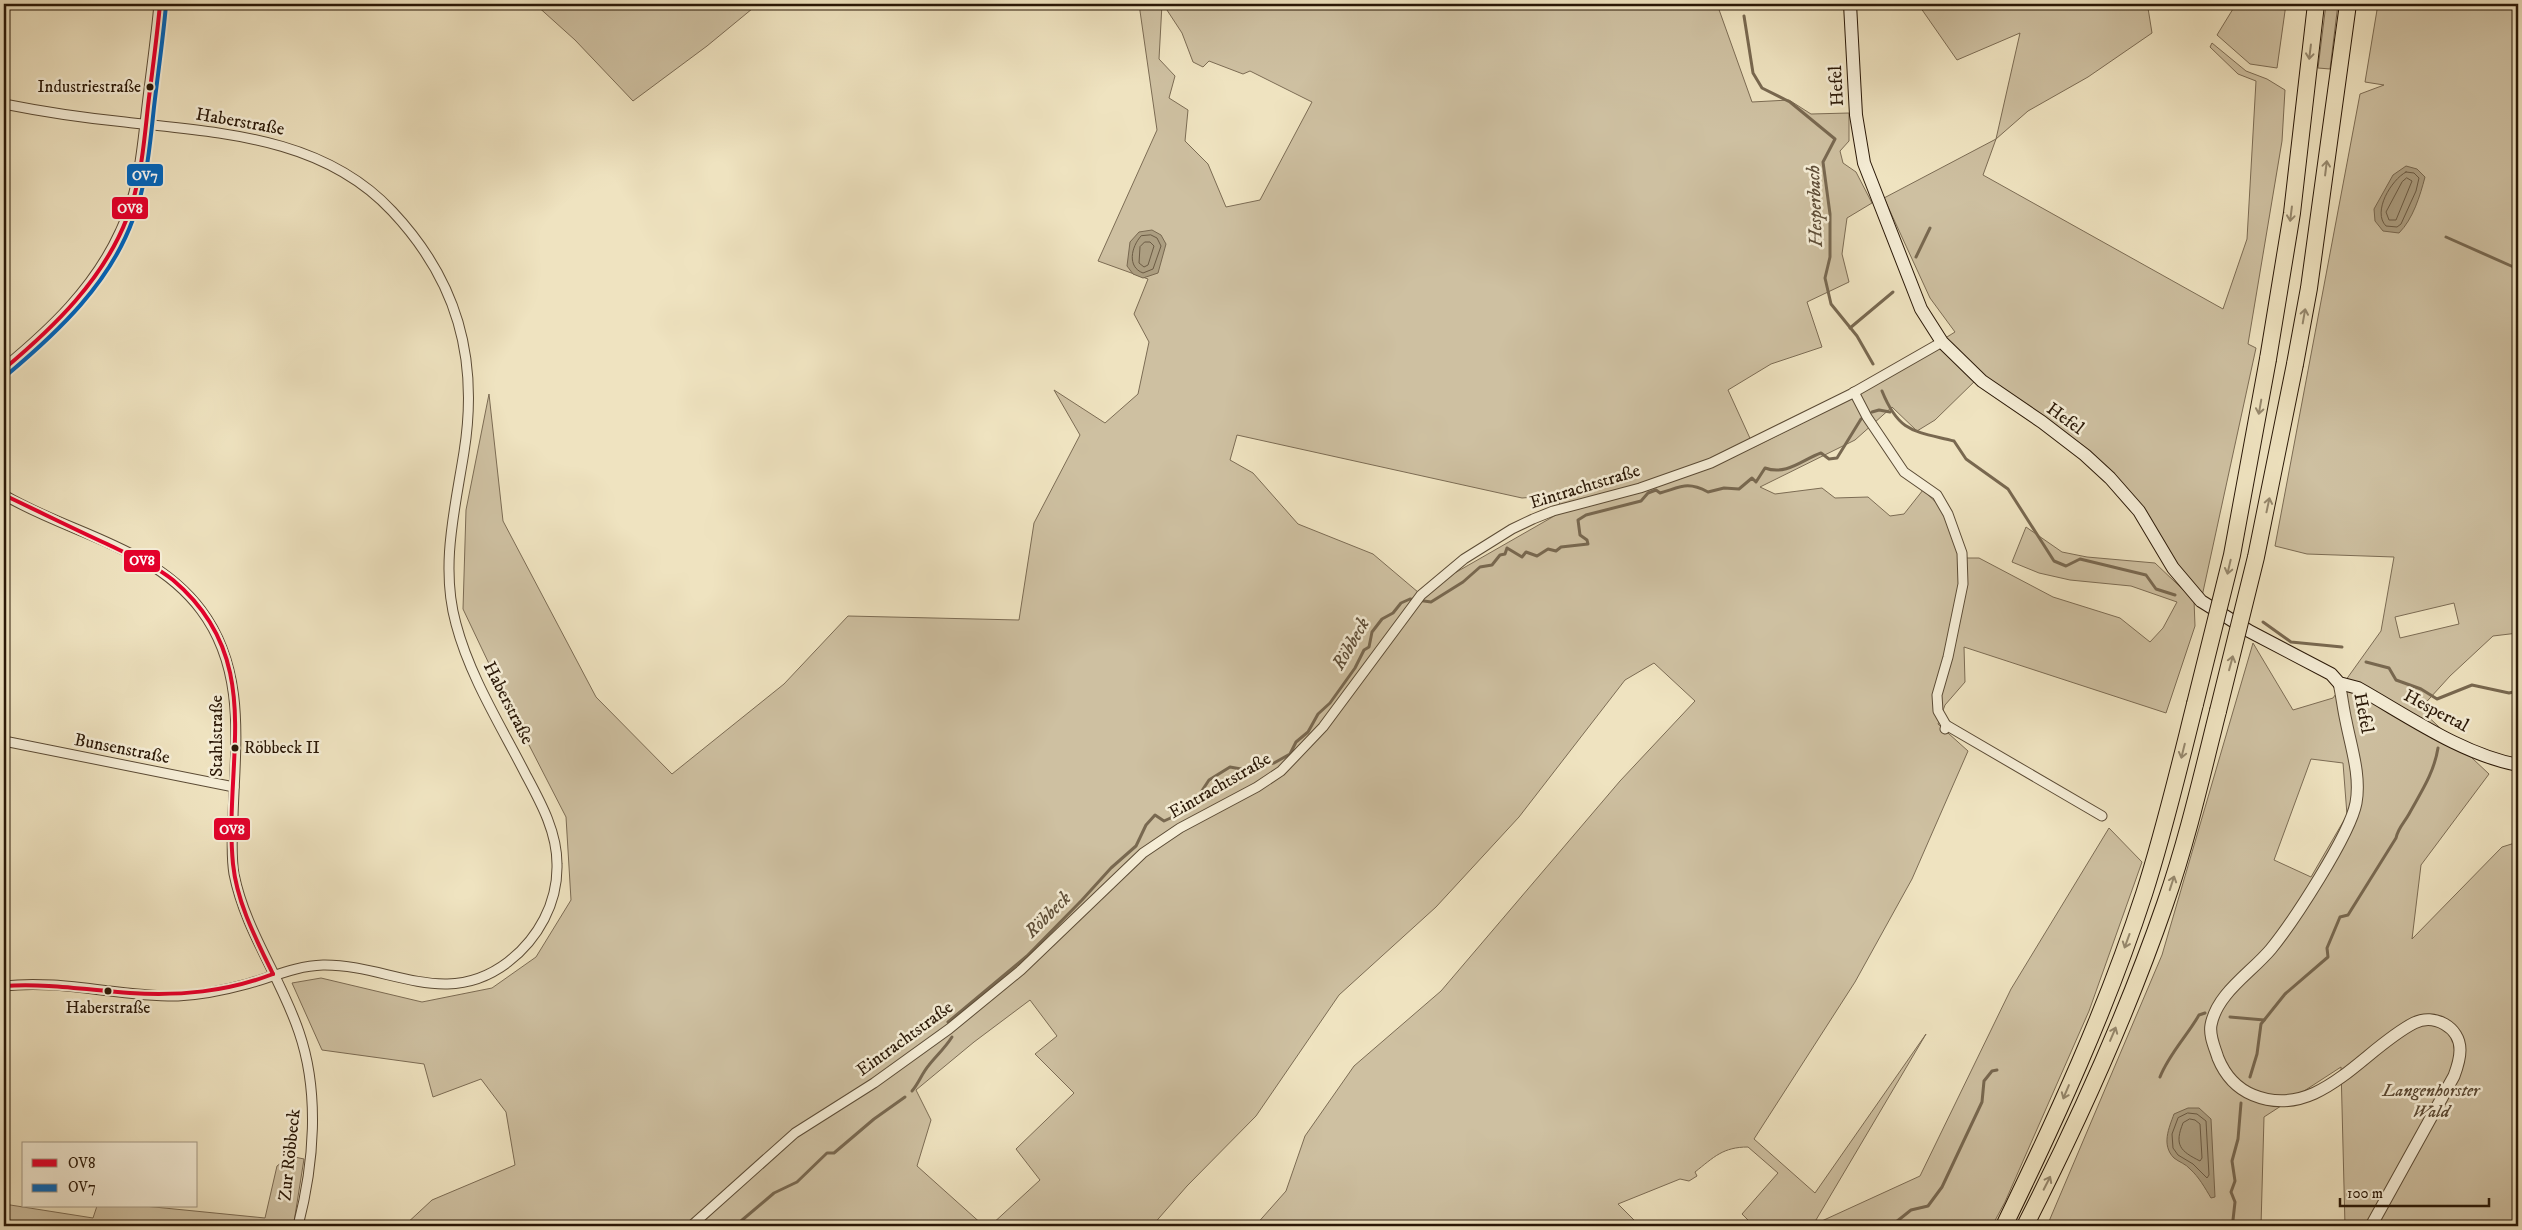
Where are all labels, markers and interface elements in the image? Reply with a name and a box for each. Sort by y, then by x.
one-way arrow [2305,44,2315,60]
street label: Hefel [1825,64,1849,107]
place label: Industriestraße [38,76,141,98]
marker: Industriestraße [145,82,155,92]
street label: Haberstraße [194,103,286,141]
one-way arrow [2321,161,2331,177]
line badge: OV7 [126,163,164,187]
water label: Hesperbach [1802,164,1829,248]
text: OV7 [132,167,158,185]
line badge: OV8 [111,196,149,220]
text: OV8 [117,200,143,218]
one-way arrow [2286,205,2296,221]
one-way arrow [2300,309,2309,325]
street label: Hefel [2042,398,2088,440]
one-way arrow [2254,399,2264,415]
street label: Eintrachtstraße [1527,460,1643,514]
one-way arrow [2263,498,2273,514]
line badge: OV8 [123,549,161,573]
text: OV8 [129,552,155,570]
one-way arrow [2224,558,2233,574]
water label: Röbbeck [1326,614,1375,675]
one-way arrow [2227,656,2236,672]
street label: Haberstraße [478,658,538,748]
street label: Hespertal [2400,685,2473,737]
street label: Hefel [2348,691,2378,736]
street label: Stahlstraße [206,695,228,777]
street label: Bunsenstraße [72,729,172,769]
place label: Röbbeck II [244,737,320,759]
marker: Röbbeck II [230,743,240,753]
one-way arrow [2178,743,2187,759]
street label: Eintrachtstraße [1165,748,1275,824]
line badge: OV8 [213,817,251,841]
text: OV8 [219,821,245,839]
one-way arrow [2167,875,2177,891]
water label: Röbbeck [1019,887,1076,944]
one-way arrow [2122,933,2131,948]
marker: Haberstraße [103,986,113,996]
place label: Haberstraße [66,997,150,1019]
street label: Eintrachtstraße [852,997,958,1081]
one-way arrow [2109,1027,2119,1042]
park label: Langenhorster Wald [2381,1080,2481,1123]
one-way arrow [2061,1084,2071,1099]
street label: Zur Röbbeck [274,1108,306,1202]
legend [22,1142,198,1208]
text: OV8 [68,1154,95,1173]
scale bar [2340,1175,2488,1207]
one-way arrow [2043,1176,2052,1191]
text: OV7 [68,1178,96,1197]
text: 100 m [2347,1184,2383,1203]

